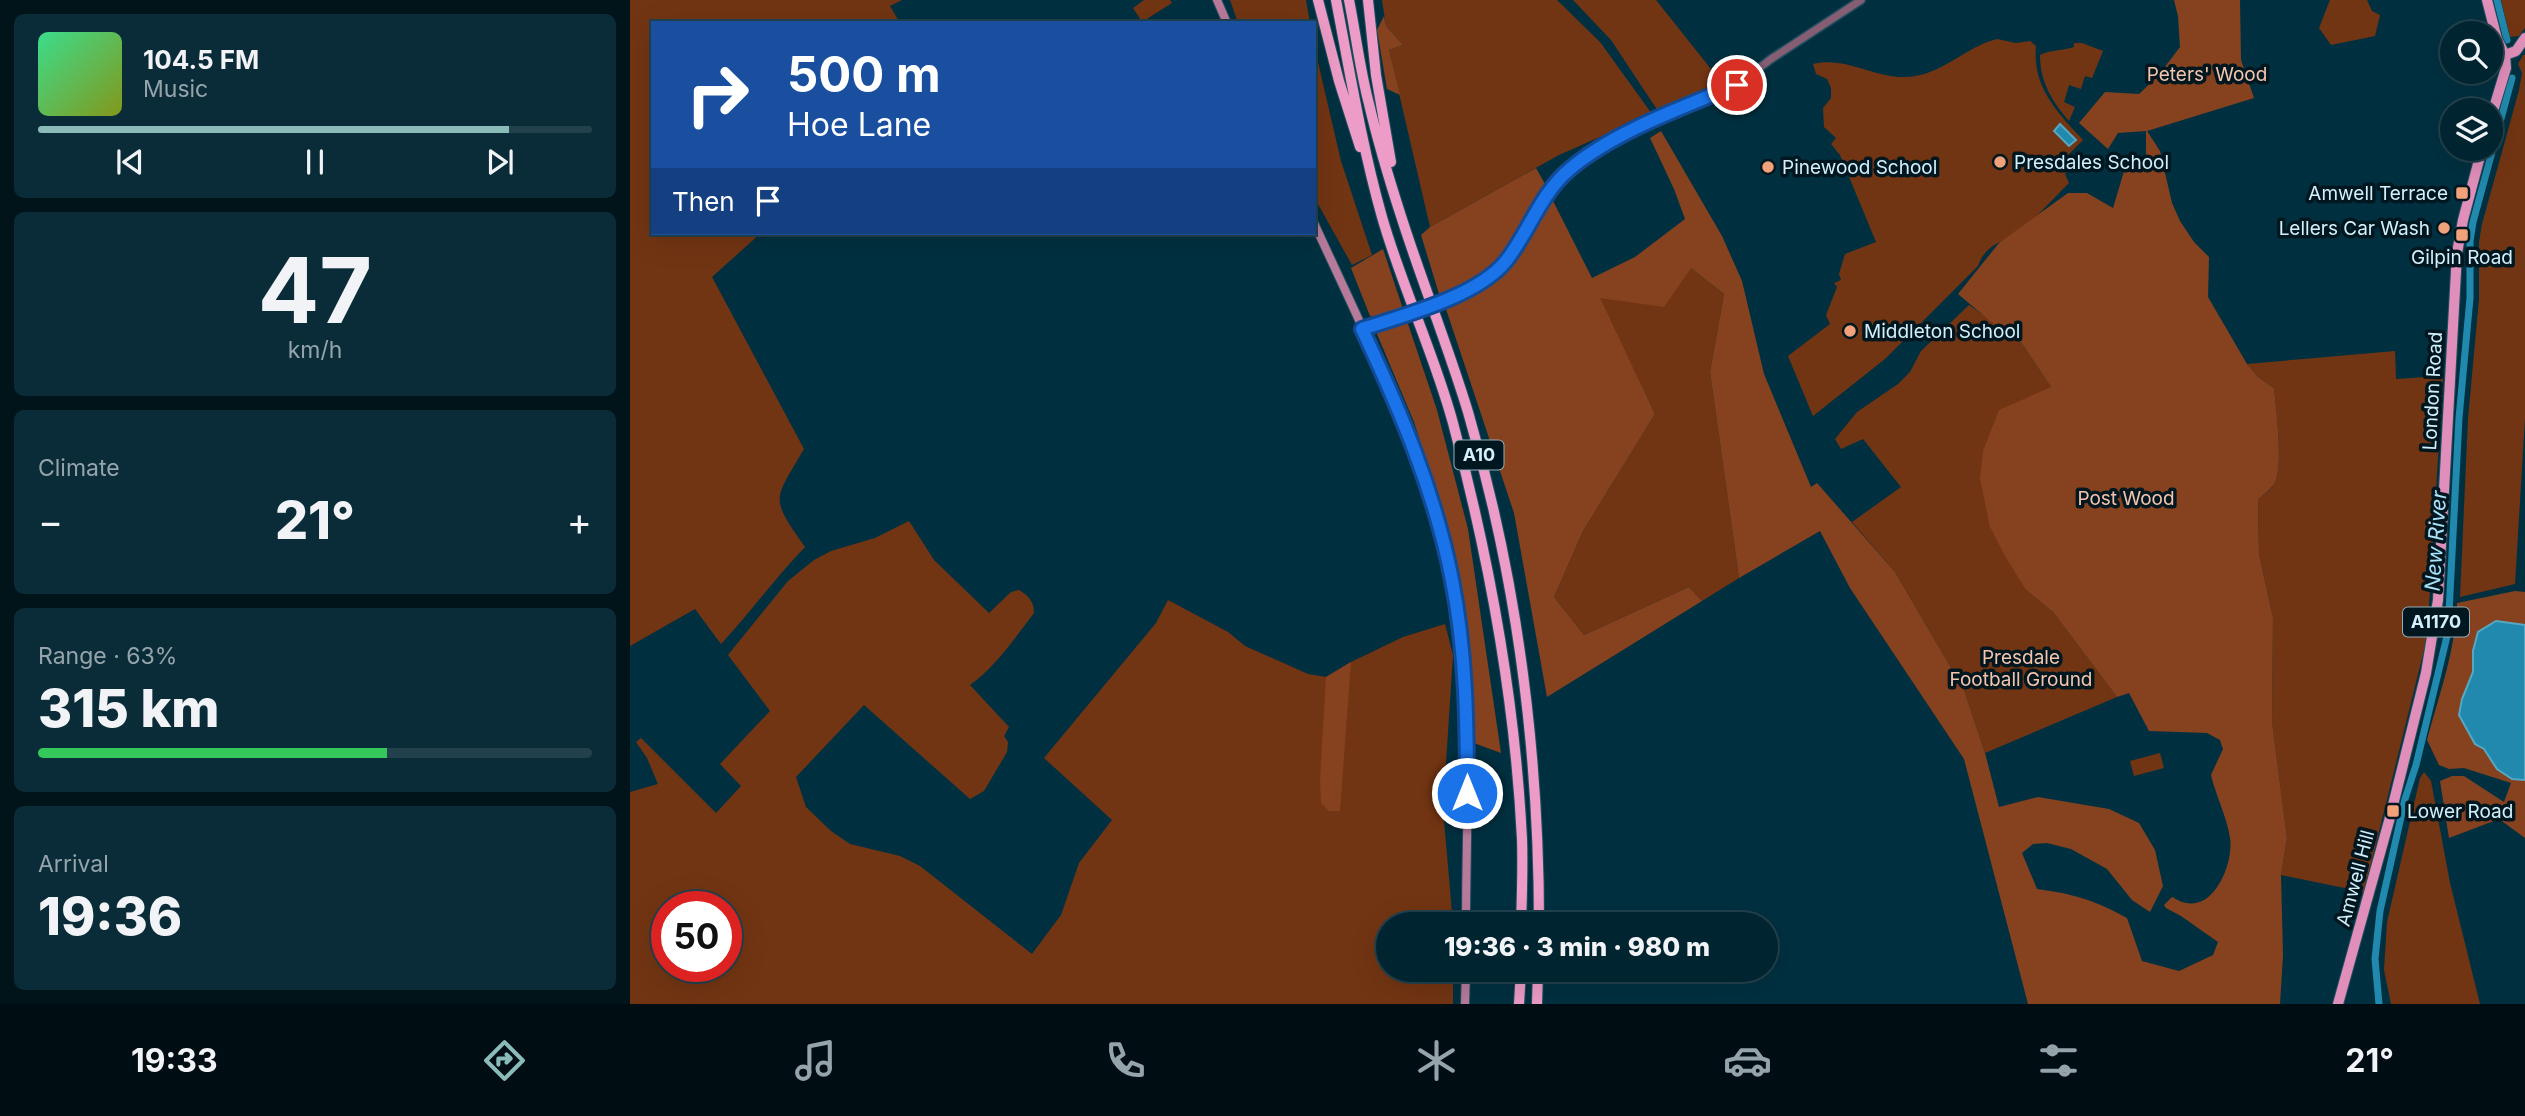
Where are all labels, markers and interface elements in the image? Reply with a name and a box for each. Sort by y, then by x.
map controls [2440,21,2503,161]
button: search [2440,21,2503,84]
text: 104.5 FM [143,44,259,75]
text: 500 m [787,45,941,104]
icon: right [672,49,763,140]
pin [1707,55,1767,115]
park label: Peters' Wood [2147,63,2267,86]
icon: arrive [1718,66,1756,104]
text: Music [143,75,208,103]
button: layers [2440,98,2503,161]
text: Hoe Lane [787,105,931,144]
icon: previous [111,143,149,181]
icon: pause [296,143,334,181]
icon: next [481,143,519,181]
place label: Presdales School [2014,151,2169,174]
marker: Presdales School [1992,154,2008,170]
place label: Pinewood School [1782,156,1937,179]
marker: Pinewood School [1760,159,1776,175]
icon: arrive [749,182,787,220]
place label: Amwell Terrace [2308,182,2448,205]
marker: Amwell Terrace [2454,185,2470,201]
text: Then [672,186,735,217]
place label: Lellers Car Wash [2279,217,2430,240]
marker: Lellers Car Wash [2436,220,2452,236]
marker: Gilpin Road [2454,227,2470,243]
text: 47 [258,235,372,345]
place label: Gilpin Road [2411,246,2513,269]
place label: Middleton School [1864,320,2020,343]
marker: Middleton School [1842,323,1858,339]
street label: London Road [2418,331,2447,451]
text: km/h [288,336,342,364]
road number: A10 [1454,440,1504,470]
text: Climate [38,454,120,482]
park label: Post Wood [2077,487,2175,510]
text: 21° [275,489,355,552]
water label: New River [2420,489,2452,592]
text: − [38,498,63,544]
text: + [567,498,592,544]
road number: A1170 [2403,608,2469,636]
text: Range · 63% [38,642,177,670]
park label: Presdale Football Ground [1949,646,2093,691]
text: 315 km [38,677,219,740]
position arrow [1430,756,1504,830]
place label: Lower Road [2407,800,2513,823]
marker: Lower Road [2385,803,2401,819]
street label: Amwell Hill [2332,828,2379,929]
text: Arrival [38,850,109,878]
text: 19:36 [38,885,182,948]
speed limit sign: 50 [651,891,742,982]
text: 19:36 · 3 min · 980 m [1444,931,1710,962]
icon: directions [480,1036,529,1085]
icon: music [791,1036,840,1085]
icon: phone [1101,1036,1150,1085]
icon: climate [1412,1036,1461,1085]
icon: car [1723,1036,1772,1085]
icon: filters [2034,1036,2083,1085]
text: 19:33 [131,1041,218,1080]
text: 21° [2345,1041,2394,1080]

